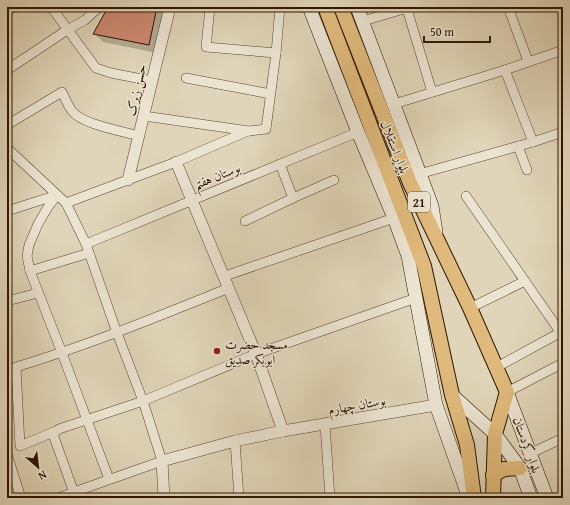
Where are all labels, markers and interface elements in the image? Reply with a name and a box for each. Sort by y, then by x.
scale bar [424,18,490,44]
text: 50 m [430,23,454,40]
street label: حسن زیرک [121,62,151,118]
street label: بلوار استقلال [376,118,414,176]
street label: بوستان هفتم [191,158,245,198]
road number: 21 [408,192,430,212]
place label: مسجد حضرت ابوبکر صدیق [225,335,288,369]
marker: مسجد حضرت ابوبکر صدیق [212,346,222,356]
street label: بوستان چهارم [327,391,388,421]
street label: بلوار کردستان [508,414,546,476]
north arrow [18,447,58,487]
text: N [35,467,50,485]

